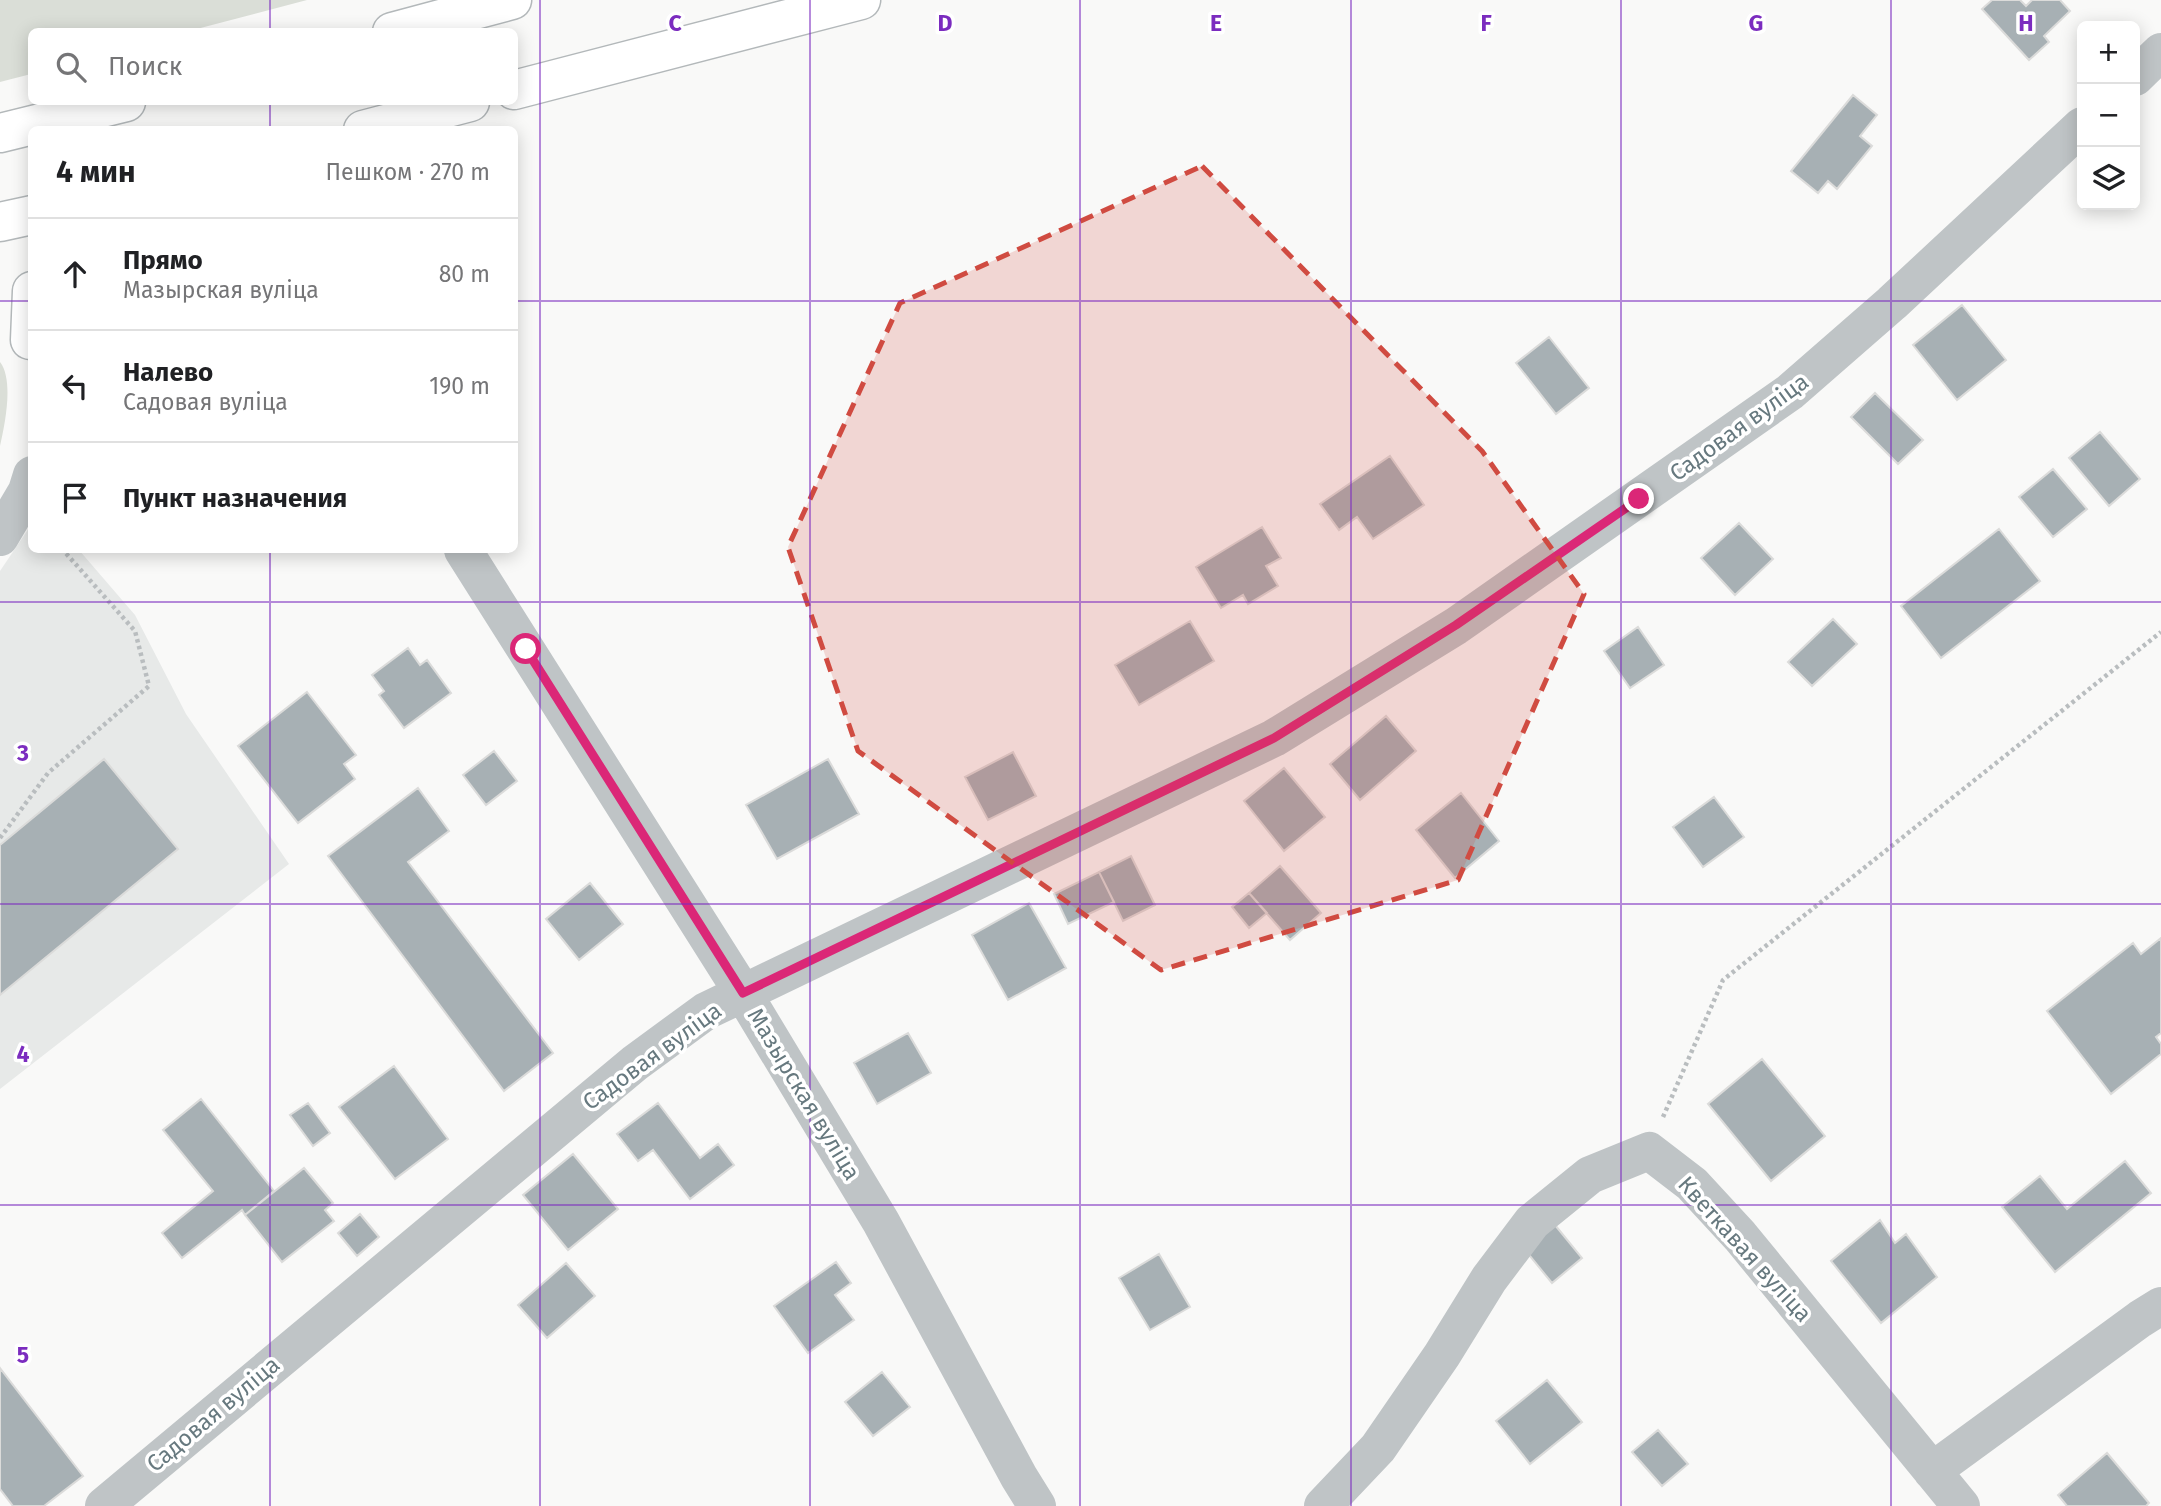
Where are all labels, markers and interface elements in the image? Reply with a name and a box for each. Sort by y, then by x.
text: C [668,9,682,37]
text: D [938,9,953,37]
text: E [1210,9,1222,37]
text: F [1480,9,1492,37]
text: G [1749,9,1763,37]
text: H [2018,9,2034,37]
map controls [2077,21,2140,210]
button: + [2077,21,2140,84]
search box [28,28,518,105]
icon: search [52,48,90,86]
text: Поиск [108,51,182,82]
button: − [2077,84,2140,147]
button: layers [2077,147,2140,210]
text: 4 мин [56,154,136,190]
text: Пешком · 270 m [326,158,490,186]
text: Прямо [123,245,203,276]
icon: ahead [56,255,94,293]
text: 80 m [439,260,490,288]
text: Мазырская вуліца [123,276,319,304]
text: Налево [123,357,213,388]
icon: left [56,367,94,405]
street label: Садовая вуліца [1664,367,1814,487]
text: 190 m [429,372,490,400]
text: Садовая вуліца [123,388,288,416]
icon: arrive [56,479,94,517]
text: Пункт назначения [123,483,347,514]
route end [1623,483,1654,514]
route start [510,633,541,664]
text: 3 [16,739,29,767]
street label: Садовая вуліца [577,996,727,1116]
street label: Мазырская вуліца [742,1003,866,1185]
text: 4 [17,1040,30,1068]
street label: Кветкавая вуліца [1672,1170,1818,1328]
text: 5 [17,1341,29,1369]
street label: Садовая вуліца [141,1350,285,1478]

